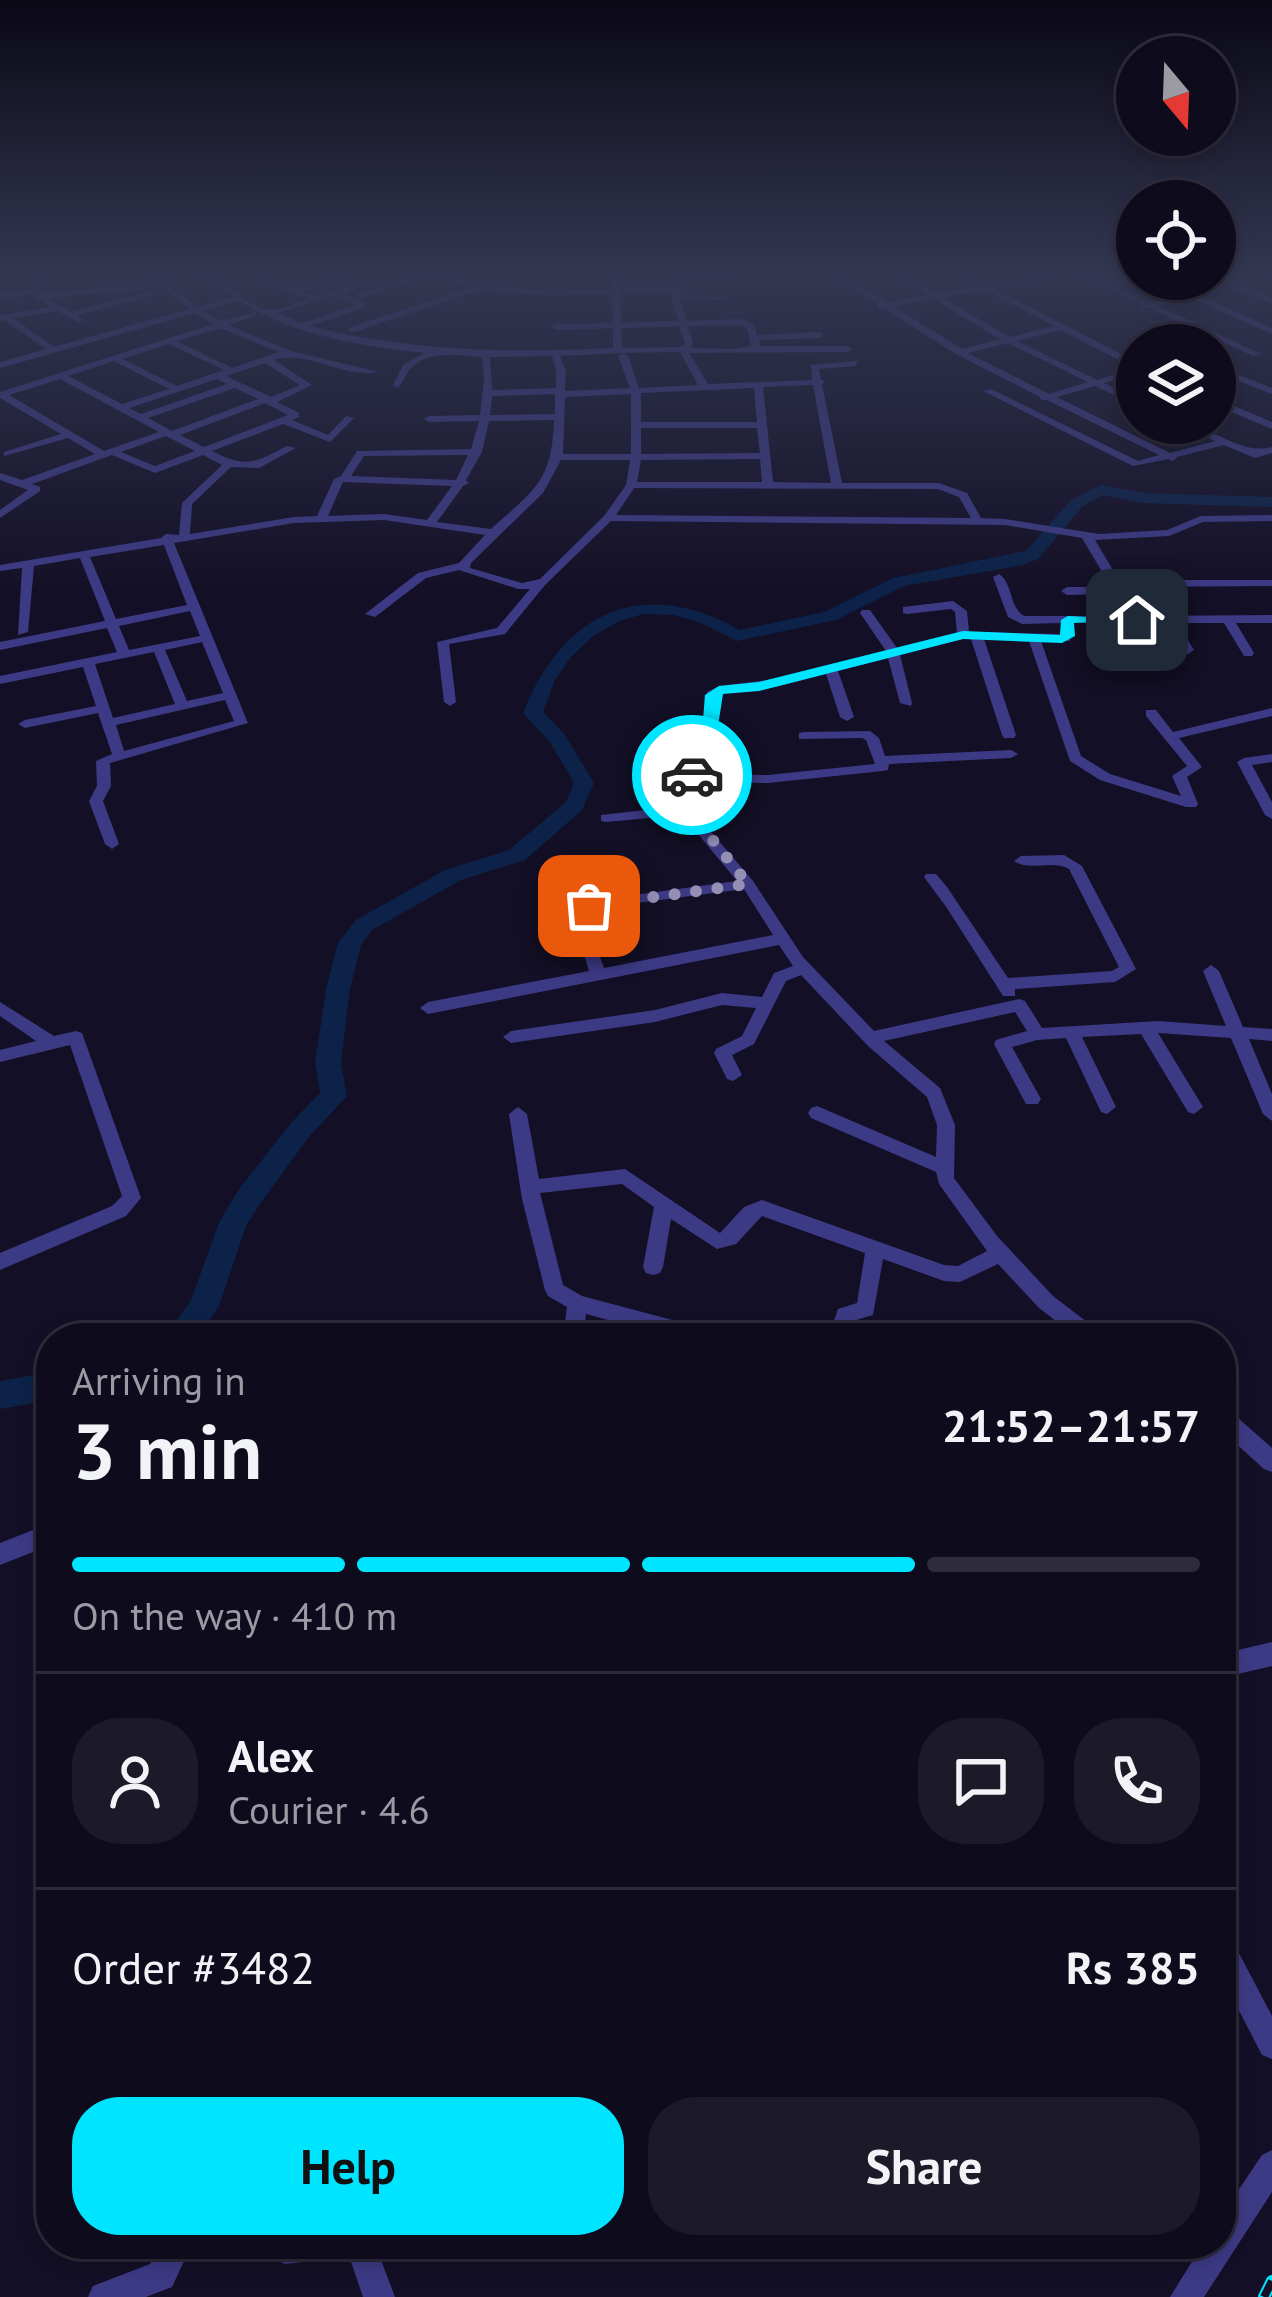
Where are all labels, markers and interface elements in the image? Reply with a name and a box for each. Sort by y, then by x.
north arrow [1116,36,1236,156]
map controls [1116,36,1236,444]
button: locate [1116,180,1236,300]
button: layers [1116,324,1236,444]
pin [1086,569,1188,671]
icon: home [1104,587,1170,653]
courier [632,715,752,835]
icon: car [659,742,725,808]
pin [538,855,640,957]
icon: bag [556,873,622,939]
text: Arriving in [72,1355,246,1406]
text: 21:52–21:57 [942,1396,1200,1454]
text: 3 min [72,1400,262,1501]
text: On the way · 410 m [72,1590,397,1641]
button: person [72,1718,198,1844]
button: chat [918,1718,1044,1844]
button: phone [1074,1718,1200,1844]
text: Alex [228,1726,314,1784]
text: Courier · 4.6 [228,1784,430,1835]
text: Order #3482 [72,1938,315,1996]
text: Rs 385 [1066,1938,1200,1996]
button: Help [72,2097,624,2235]
button: Share [648,2097,1200,2235]

